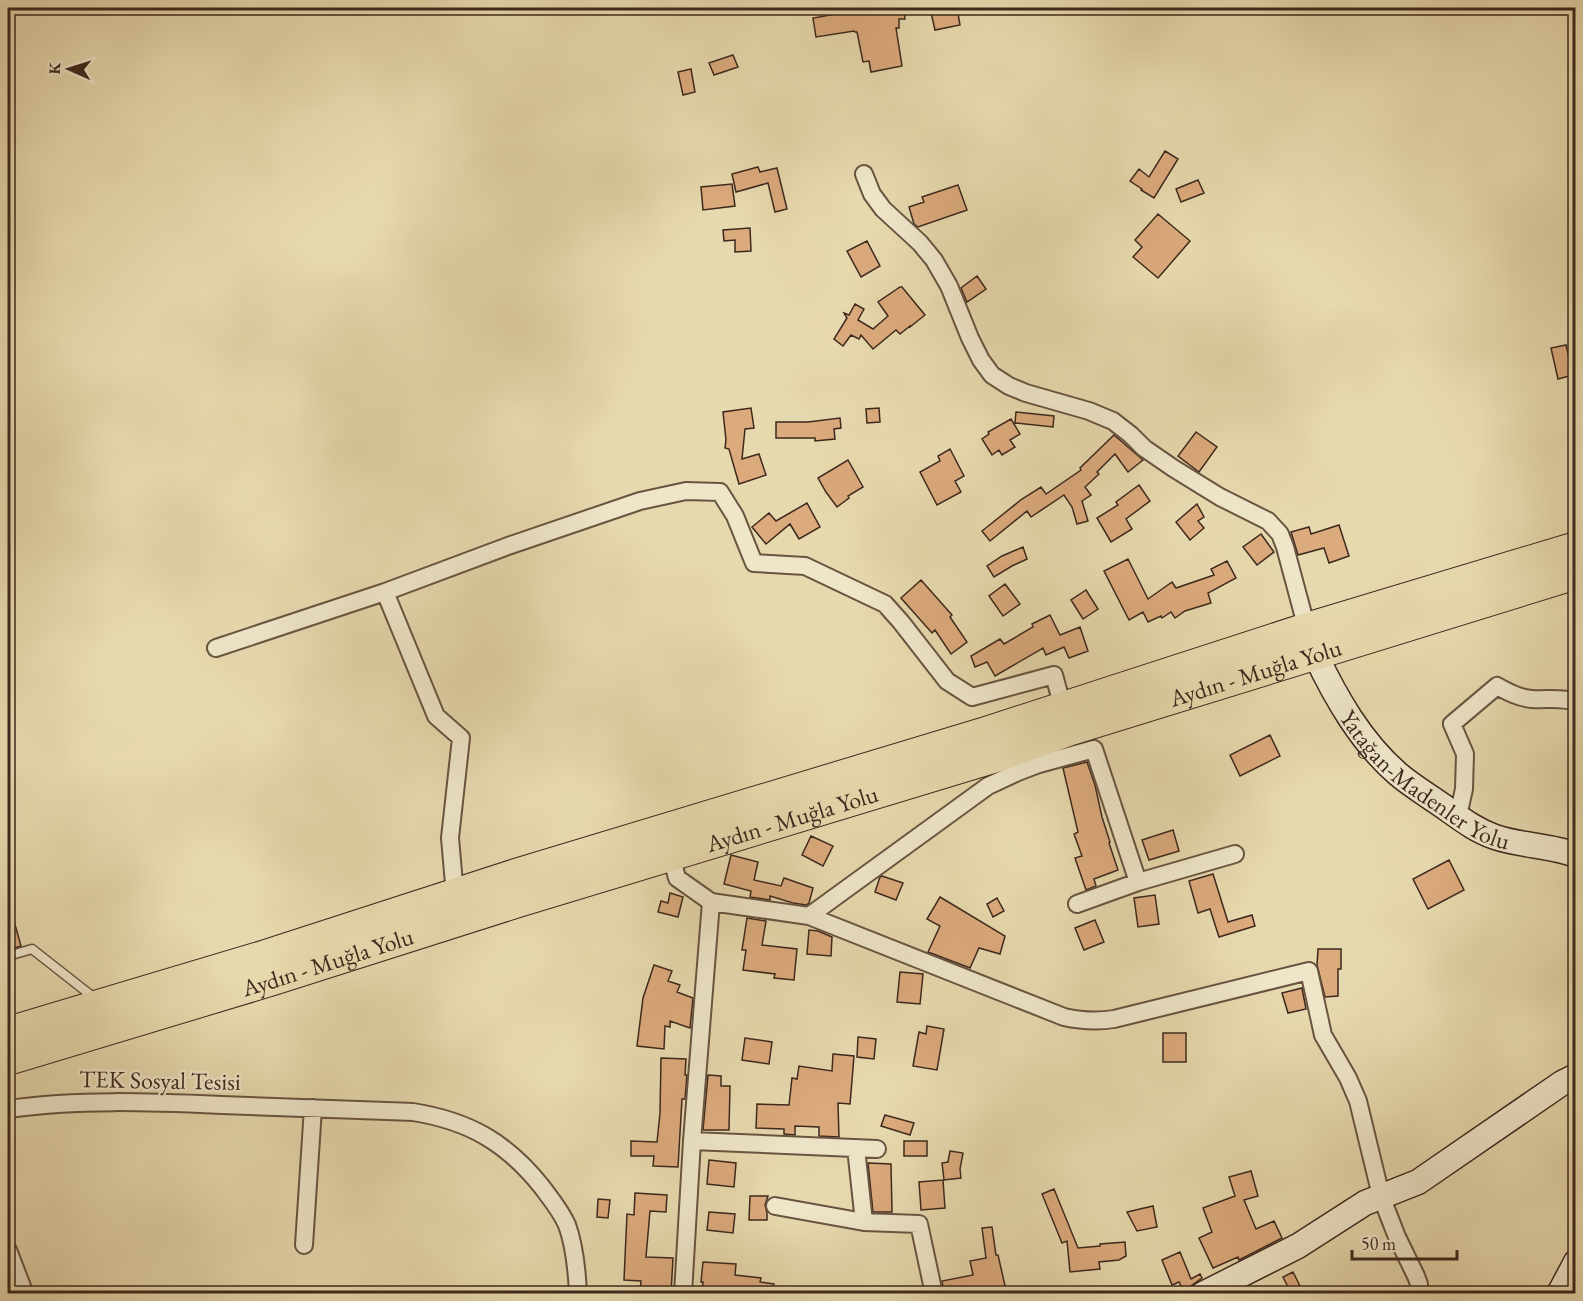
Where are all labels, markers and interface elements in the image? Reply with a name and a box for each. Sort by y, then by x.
north arrow [39,39,99,99]
text: K [44,61,65,75]
street label: Aydın - Muğla Yolu [1165,631,1345,713]
street label: Yatağan-Madenler Yolu [1333,704,1514,856]
street label: Aydın - Muğla Yolu [701,777,882,859]
street label: Aydın - Muğla Yolu [237,920,417,1003]
street label: TEK Sosyal Tesisi [79,1063,241,1097]
scale bar [1352,1223,1457,1261]
text: 50 m [1361,1232,1396,1255]

